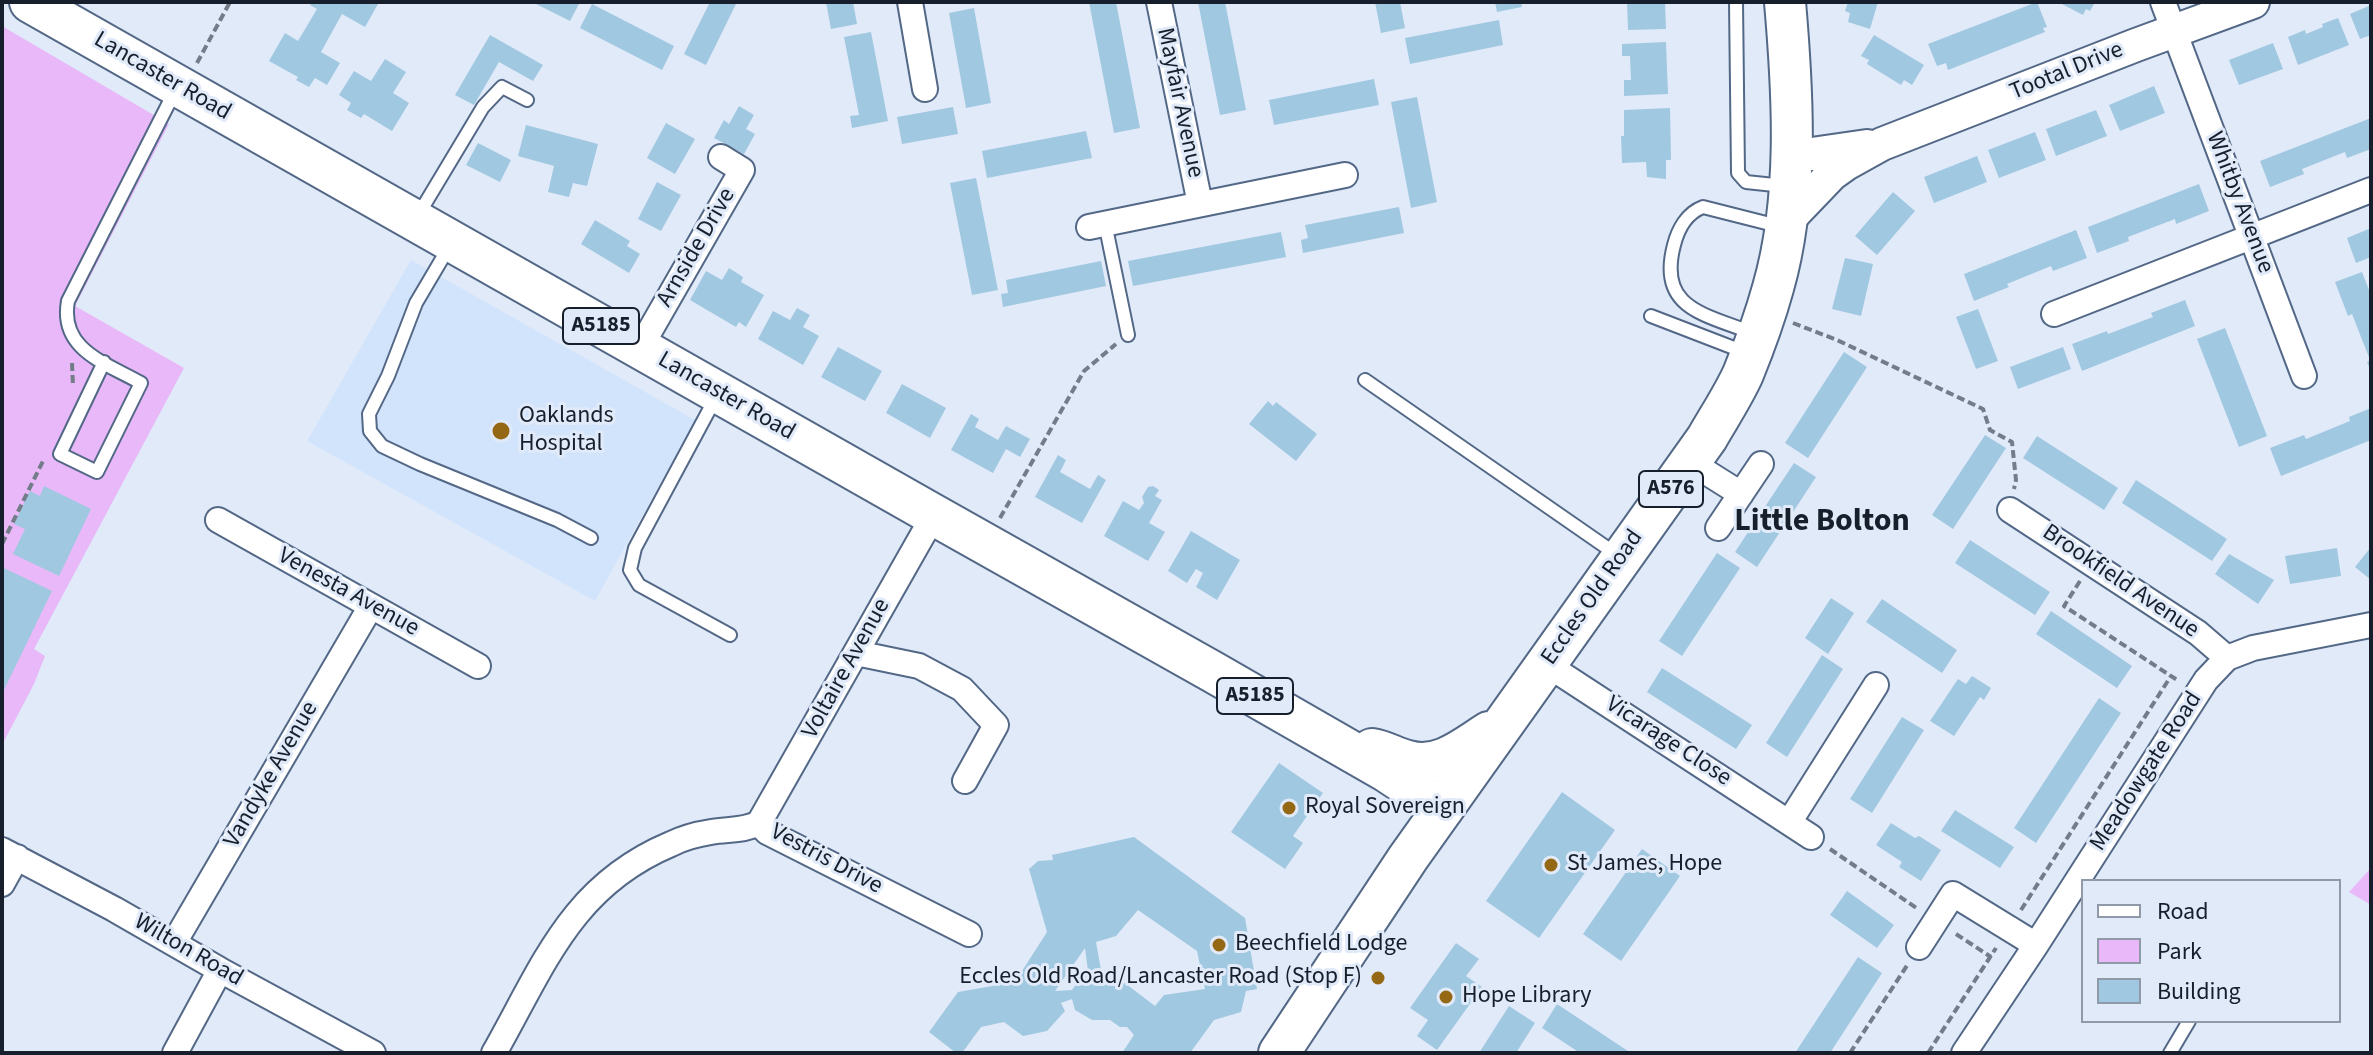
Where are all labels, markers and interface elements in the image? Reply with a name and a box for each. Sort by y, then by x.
street label: Mayfair Avenue [1149,25,1209,181]
street label: Lancaster Road [88,26,236,128]
street label: Tootal Drive [2006,36,2128,108]
street label: Whitby Avenue [2199,128,2279,278]
street label: Arnside Drive [651,183,743,313]
road number: A5185 [563,308,639,344]
street label: Lancaster Road [652,346,800,448]
place label: Oaklands Hospital [519,403,614,459]
marker: Oaklands Hospital [490,420,512,442]
road number: A576 [1639,471,1703,507]
district label: Little Bolton [1734,504,1910,542]
street label: Brookfield Avenue [2036,519,2204,645]
street label: Eccles Old Road [1536,525,1650,671]
street label: Venesta Avenue [272,542,424,644]
street label: Voltaire Avenue [797,594,897,744]
road number: A5185 [1217,678,1293,714]
street label: Meadowgate Road [2085,687,2209,857]
street label: Vicarage Close [1600,691,1736,793]
street label: Vandyke Avenue [219,697,325,853]
place label: Royal Sovereign [1305,794,1465,822]
marker: Royal Sovereign [1280,799,1298,817]
street label: Vestris Drive [765,818,887,902]
place label: St James, Hope [1567,851,1722,879]
marker: St James, Hope [1542,856,1560,874]
legend [2081,879,2341,1023]
text: Road [2157,894,2209,929]
street label: Wilton Road [128,908,248,994]
place label: Beechfield Lodge [1235,931,1407,959]
text: Park [2157,934,2202,969]
marker: Beechfield Lodge [1210,936,1228,954]
place label: Eccles Old Road/Lancaster Road (Stop F) [959,964,1362,992]
marker: Eccles Old Road/Lancaster Road (Stop F) [1369,969,1387,987]
text: Building [2157,974,2241,1009]
place label: Hope Library [1462,983,1592,1011]
marker: Hope Library [1437,988,1455,1006]

